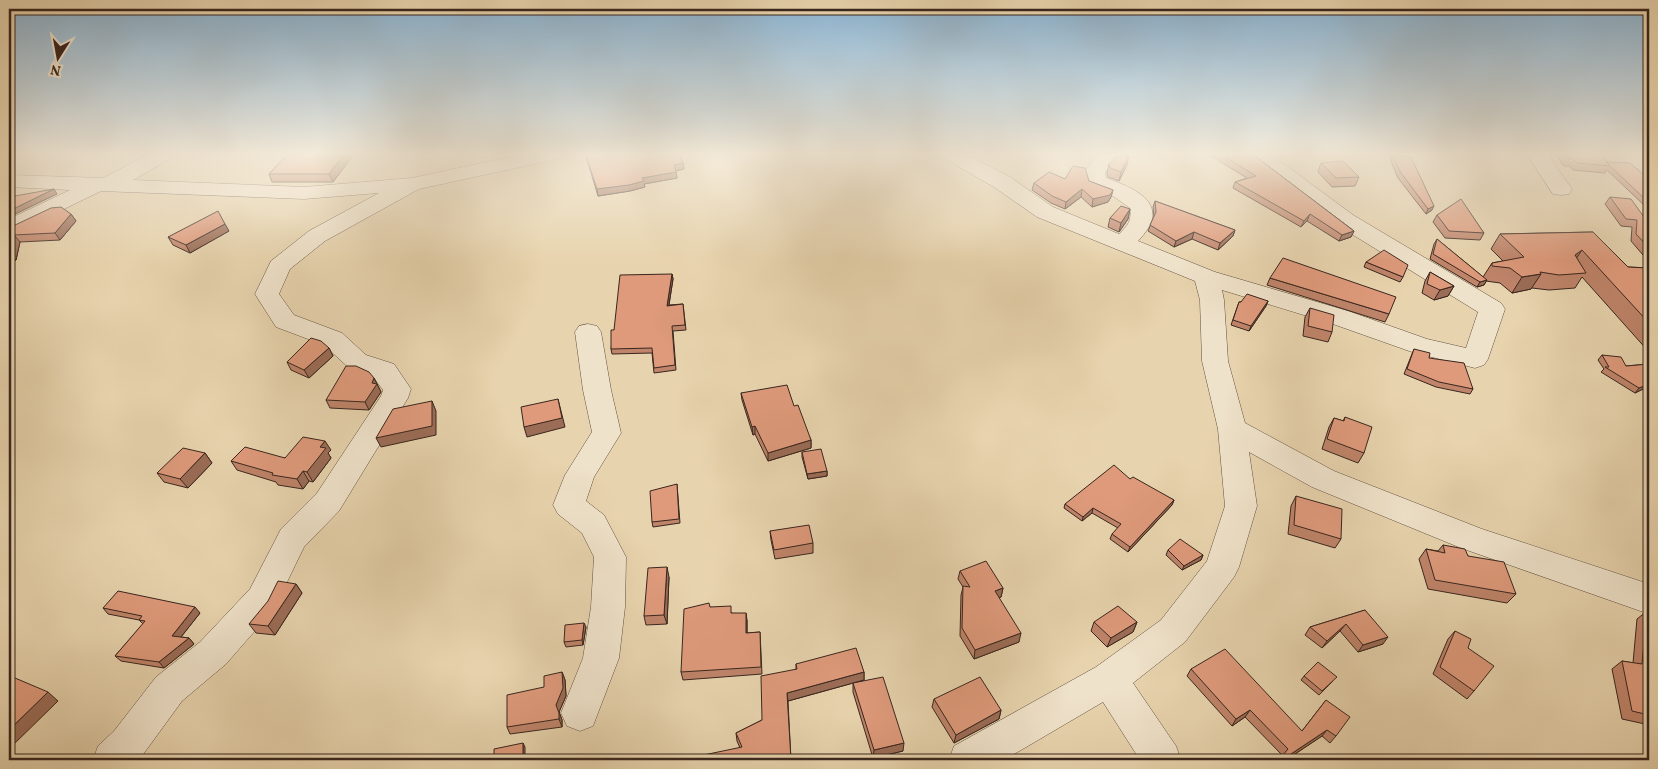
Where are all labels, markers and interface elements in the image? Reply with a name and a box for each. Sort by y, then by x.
north arrow [32,32,82,82]
text: N [49,59,63,80]

